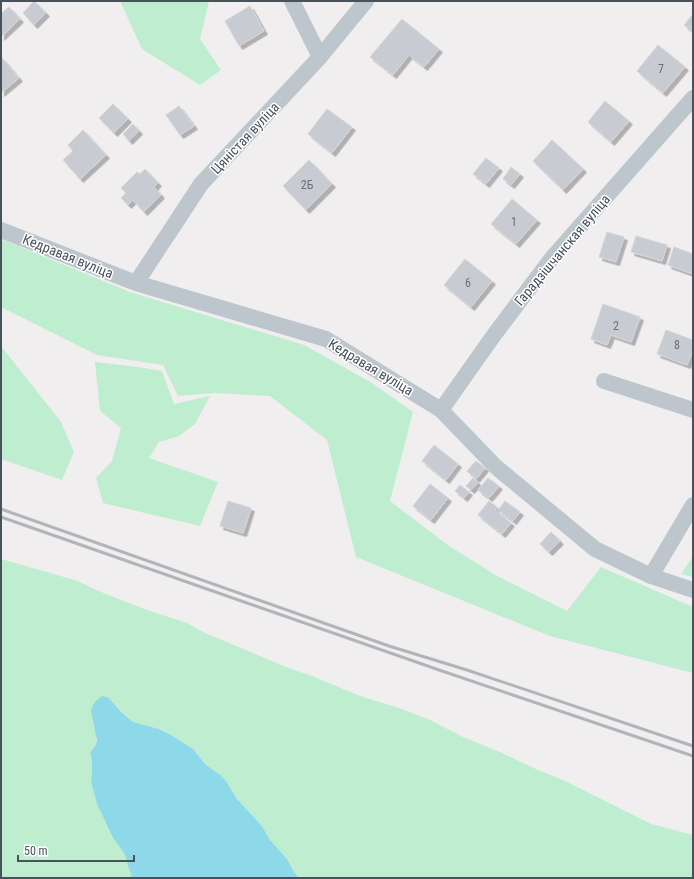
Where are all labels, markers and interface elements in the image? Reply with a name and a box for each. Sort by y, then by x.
house number: 7 [658,62,664,76]
street label: Цяністая вуліца [208,99,282,177]
house number: 2Б [301,178,314,192]
street label: Гарадзішчанская вуліца [511,191,613,309]
house number: 1 [511,215,517,229]
street label: Кедравая вуліца [20,231,116,281]
house number: 6 [465,276,471,290]
house number: 2 [613,319,619,333]
street label: Кедравая вуліца [326,335,416,399]
house number: 8 [674,338,680,352]
scale bar [18,837,134,863]
text: 50 m [24,844,48,858]

